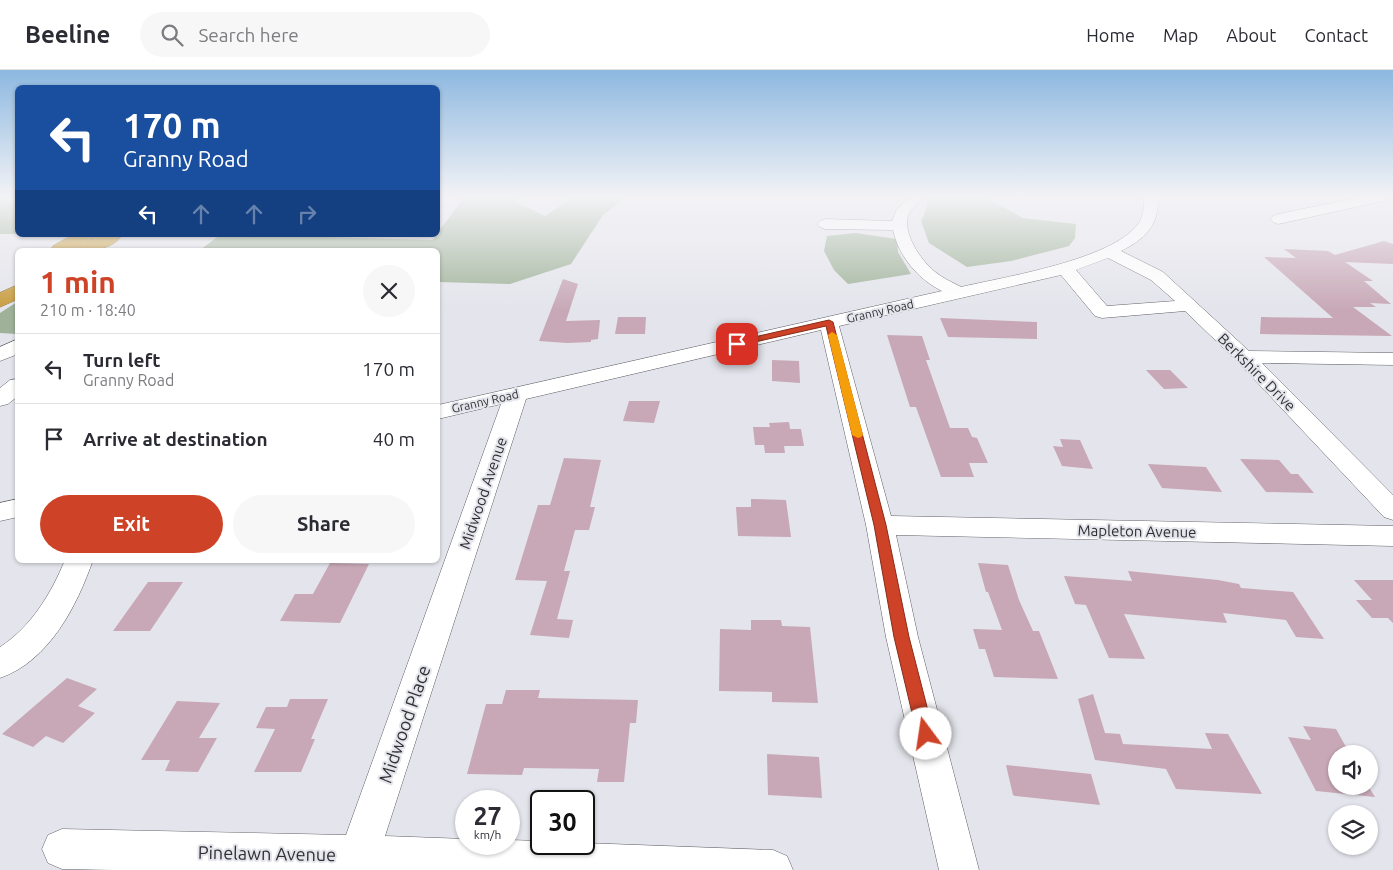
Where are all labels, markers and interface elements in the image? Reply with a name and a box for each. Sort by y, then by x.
search box [140,12,490,57]
text: Beeline [25,21,110,48]
icon: search [158,21,186,49]
text: Search here [198,24,299,46]
text: Home [1086,25,1135,45]
text: Map [1163,25,1198,45]
text: About [1226,25,1276,45]
text: Contact [1304,25,1368,45]
icon: left [40,105,105,170]
text: 170 m [123,105,221,145]
text: Granny Road [123,146,249,171]
icon: left [134,200,162,228]
icon: ahead [187,200,215,228]
icon: ahead [240,200,268,228]
icon: right [293,200,321,228]
text: 1 min [40,265,116,299]
button: close [363,265,415,317]
street label: Granny Road [845,297,915,325]
text: 210 m · 18:40 [40,301,136,319]
pin [716,323,758,365]
icon: arrive [723,330,751,358]
street label: Berkshire Drive [1215,330,1299,414]
text: Turn left [83,349,161,371]
icon: left [40,355,68,383]
text: 170 m [362,358,415,380]
text: Granny Road [83,371,174,389]
street label: Granny Road [450,387,520,415]
icon: arrive [40,425,68,453]
text: Arrive at destination [83,428,268,450]
text: 40 m [373,428,415,450]
street label: Midwood Avenue [456,435,510,551]
button: Exit [40,495,223,553]
button: Share [233,495,415,553]
street label: Mapleton Avenue [1077,521,1197,541]
street label: Midwood Place [374,662,434,786]
position arrow [899,707,951,759]
map controls [1328,745,1378,855]
button: sound [1328,745,1378,795]
speed limit sign: 30 [530,790,595,855]
text: 27 [473,802,502,830]
button: layers [1328,805,1378,855]
text: km/h [474,828,501,841]
street label: Pinelawn Avenue [198,842,336,864]

